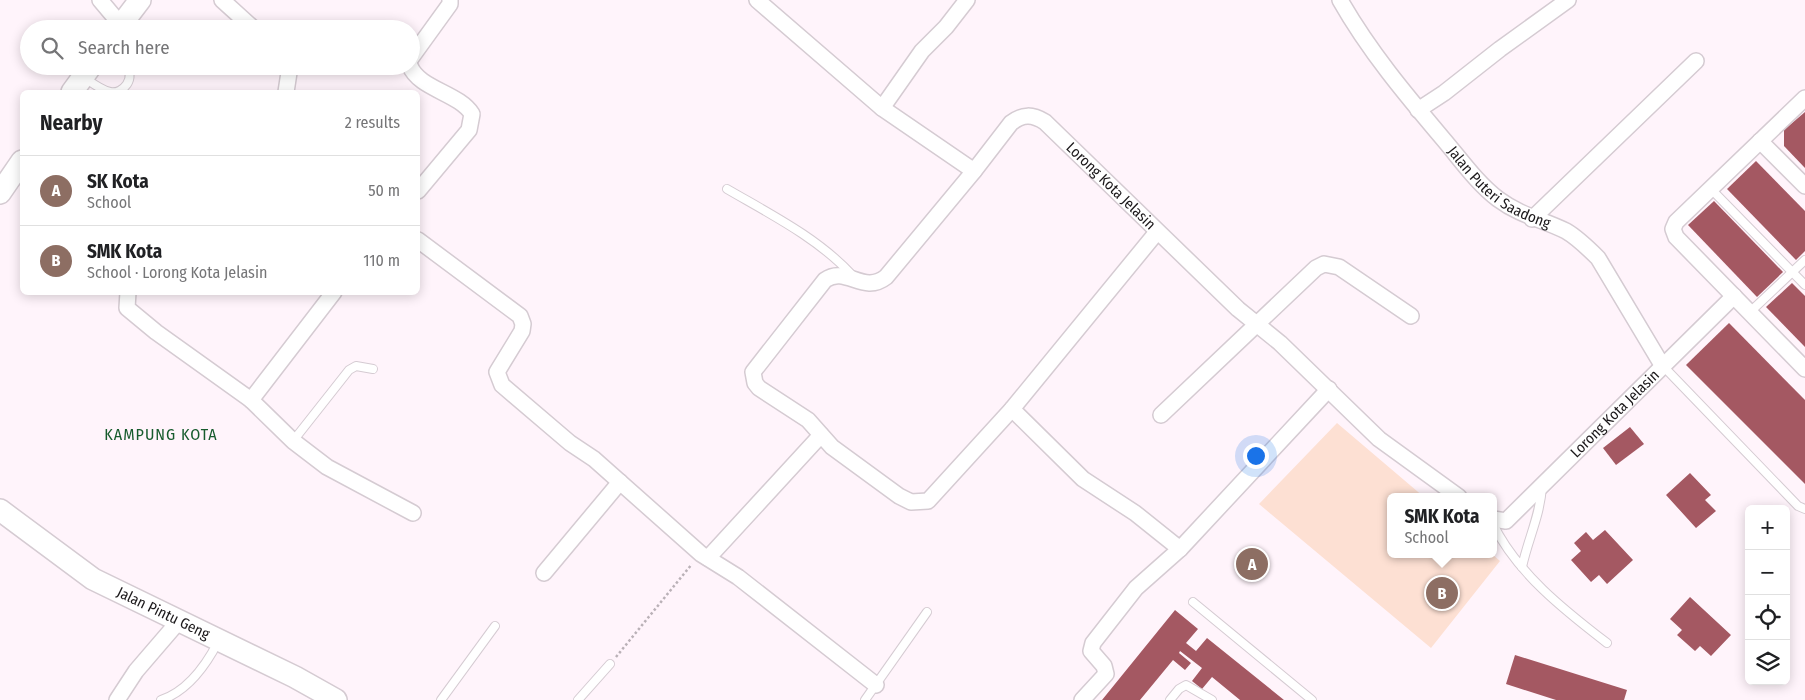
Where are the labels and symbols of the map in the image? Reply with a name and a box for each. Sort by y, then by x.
street label: Lorong Kota Jelasin [1062,139,1159,233]
street label: Jalan Puteri Saadong [1444,143,1553,232]
street label: Lorong Kota Jelasin [1567,366,1663,461]
district label: KAMPUNG KOTA [104,425,218,444]
your location [1243,443,1269,469]
pin: A [1236,545,1268,583]
pin: B [1426,574,1458,612]
street label: Jalan Pintu Geng [114,583,213,643]

